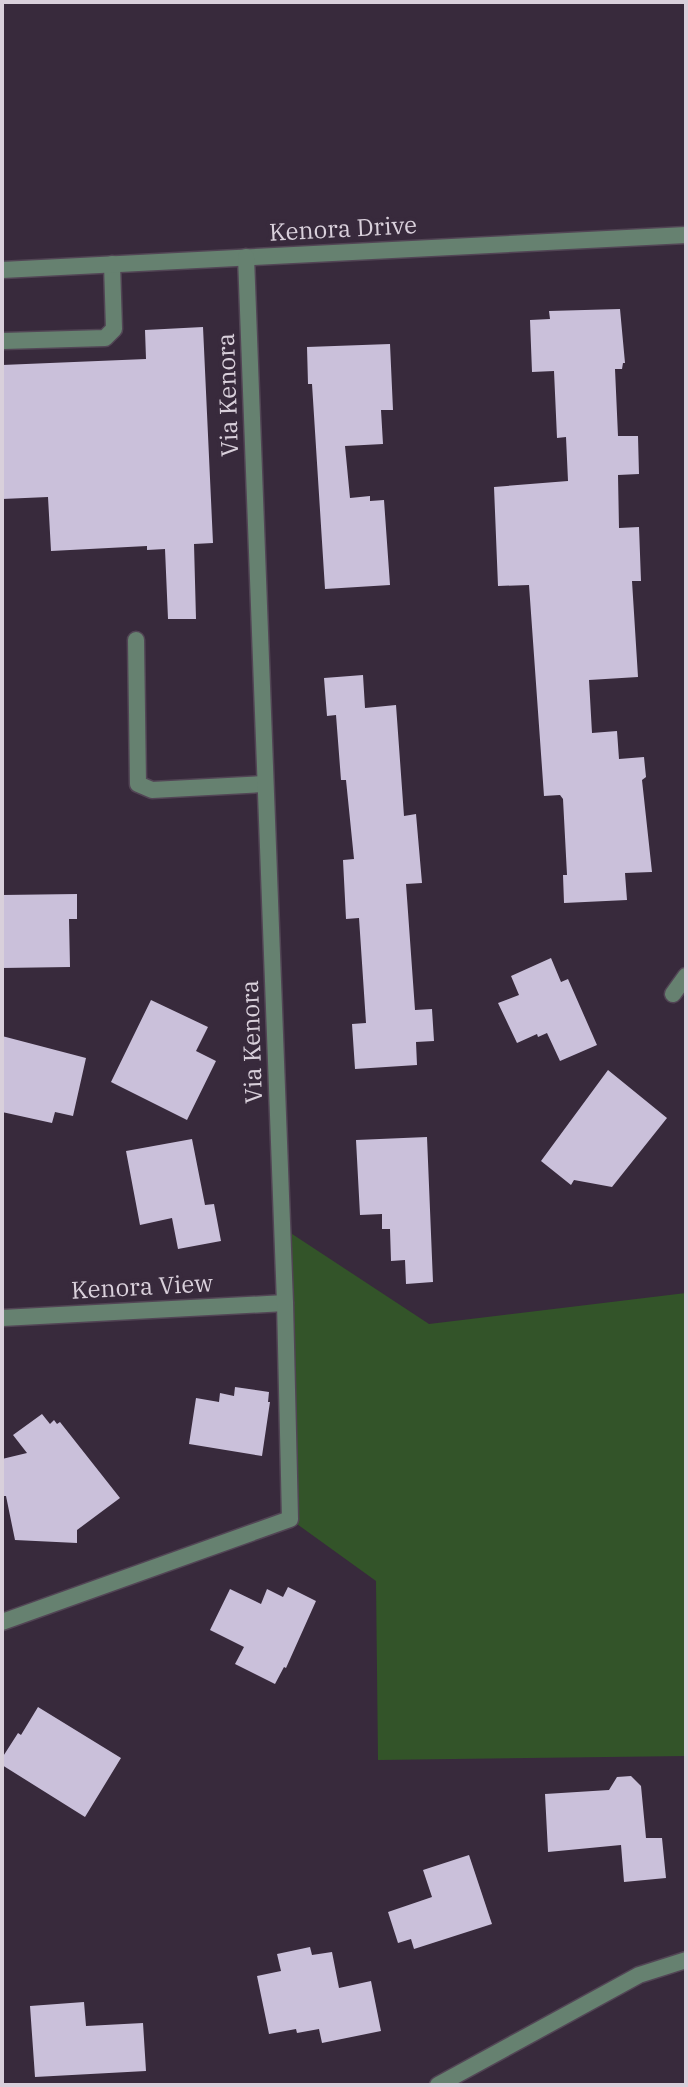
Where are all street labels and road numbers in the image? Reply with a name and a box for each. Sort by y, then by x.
street label: Kenora Drive [268,208,418,248]
street label: Via Kenora [209,333,245,457]
street label: Via Kenora [233,980,269,1104]
street label: Kenora View [70,1266,214,1306]

